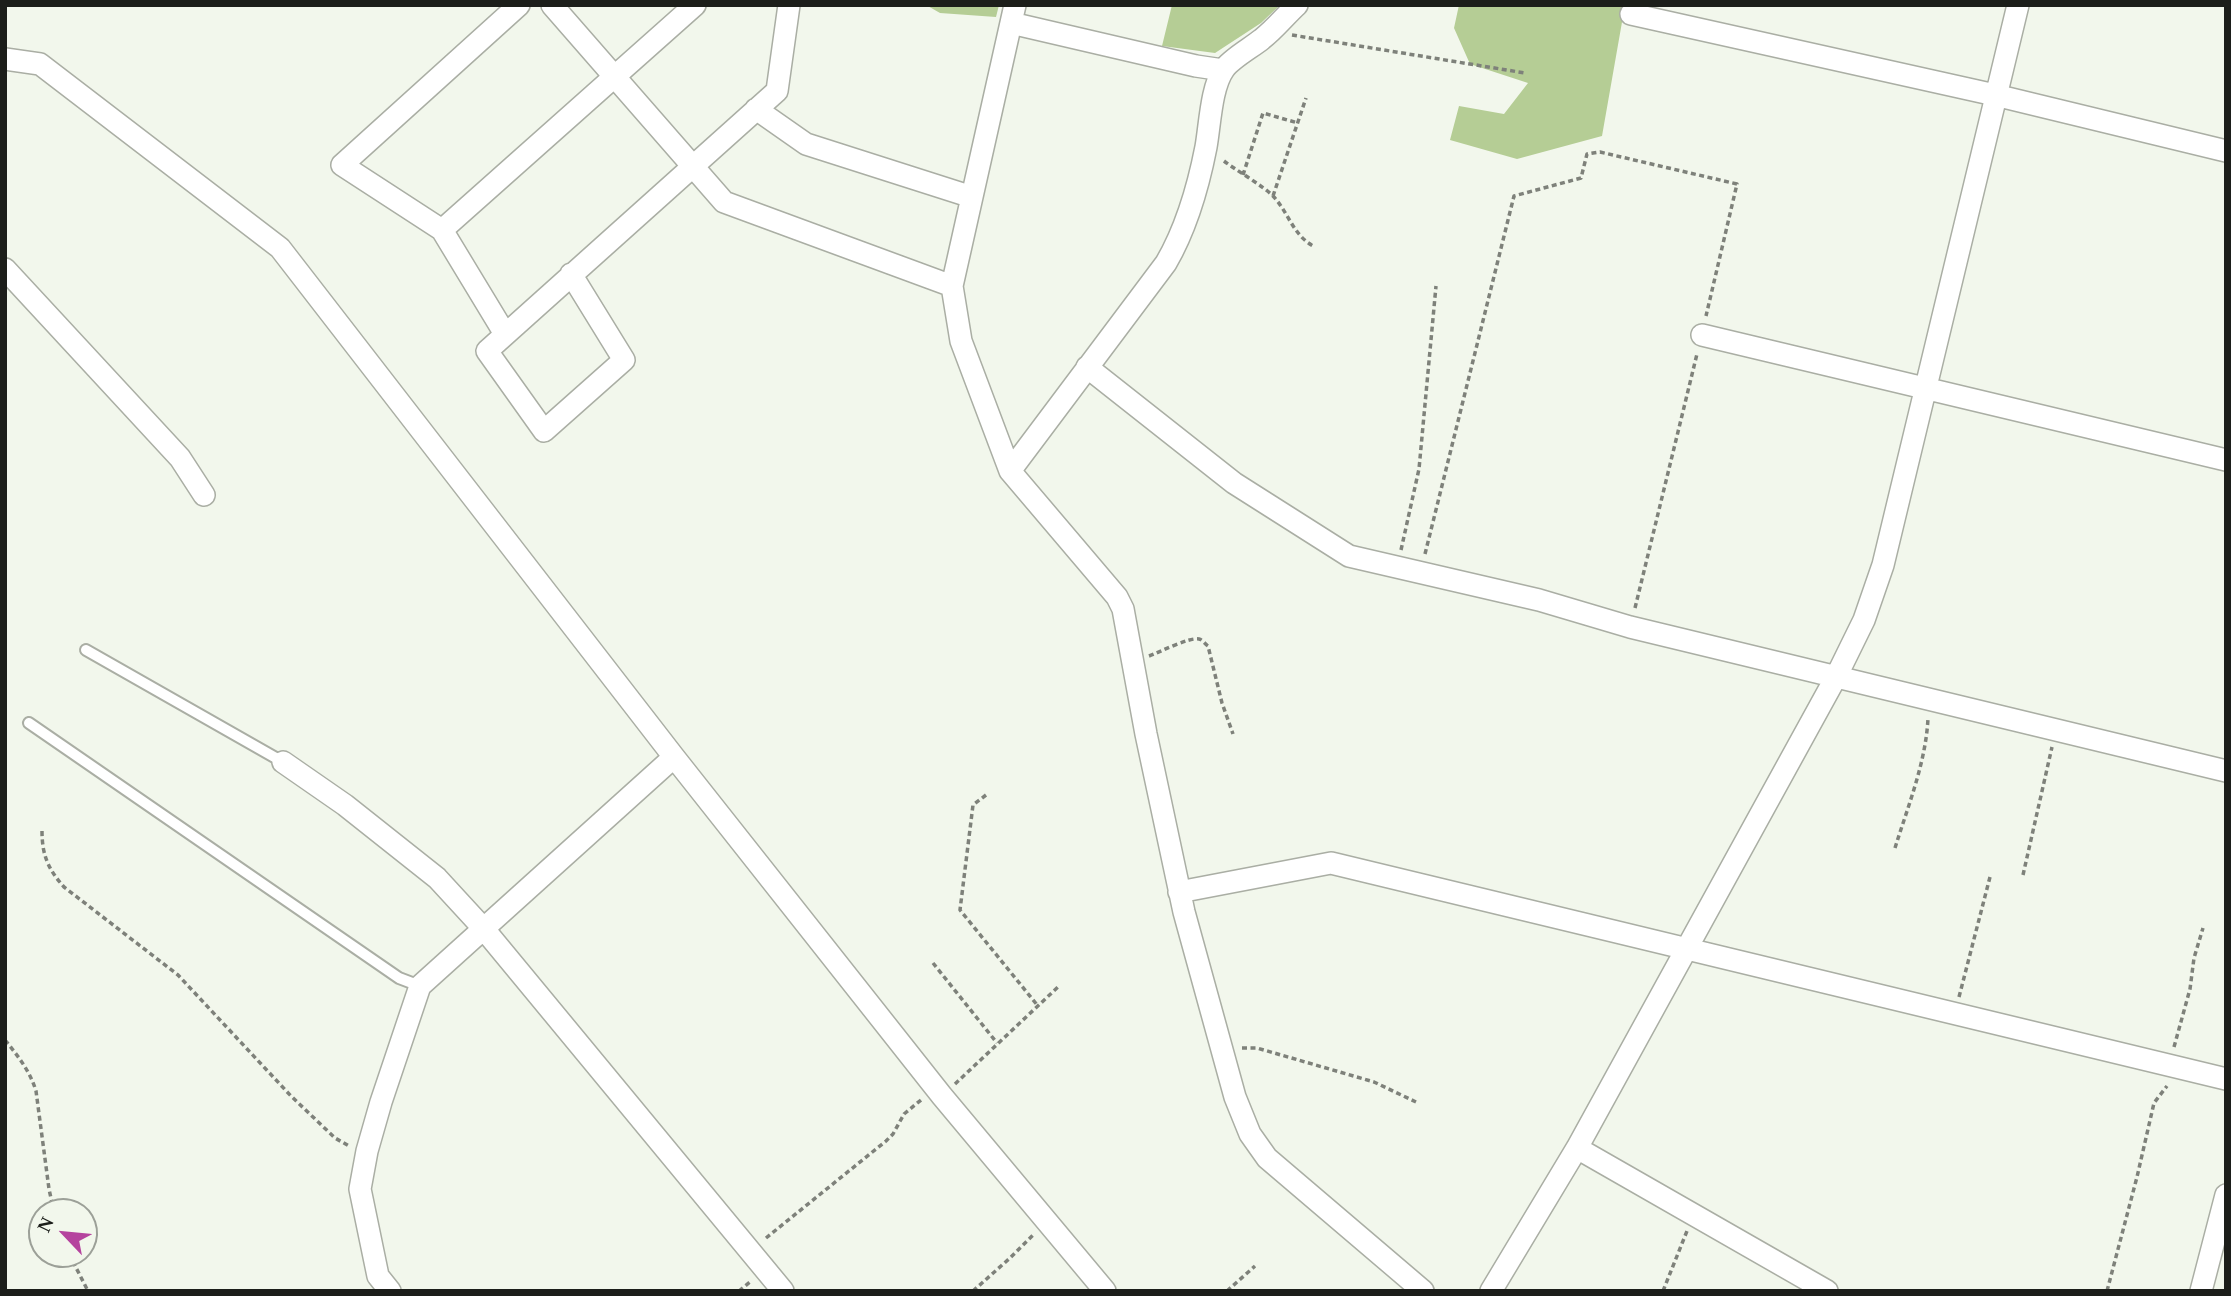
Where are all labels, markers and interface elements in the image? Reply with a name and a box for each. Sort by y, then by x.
north arrow [28,1198,98,1268]
text: N [33,1214,58,1235]

